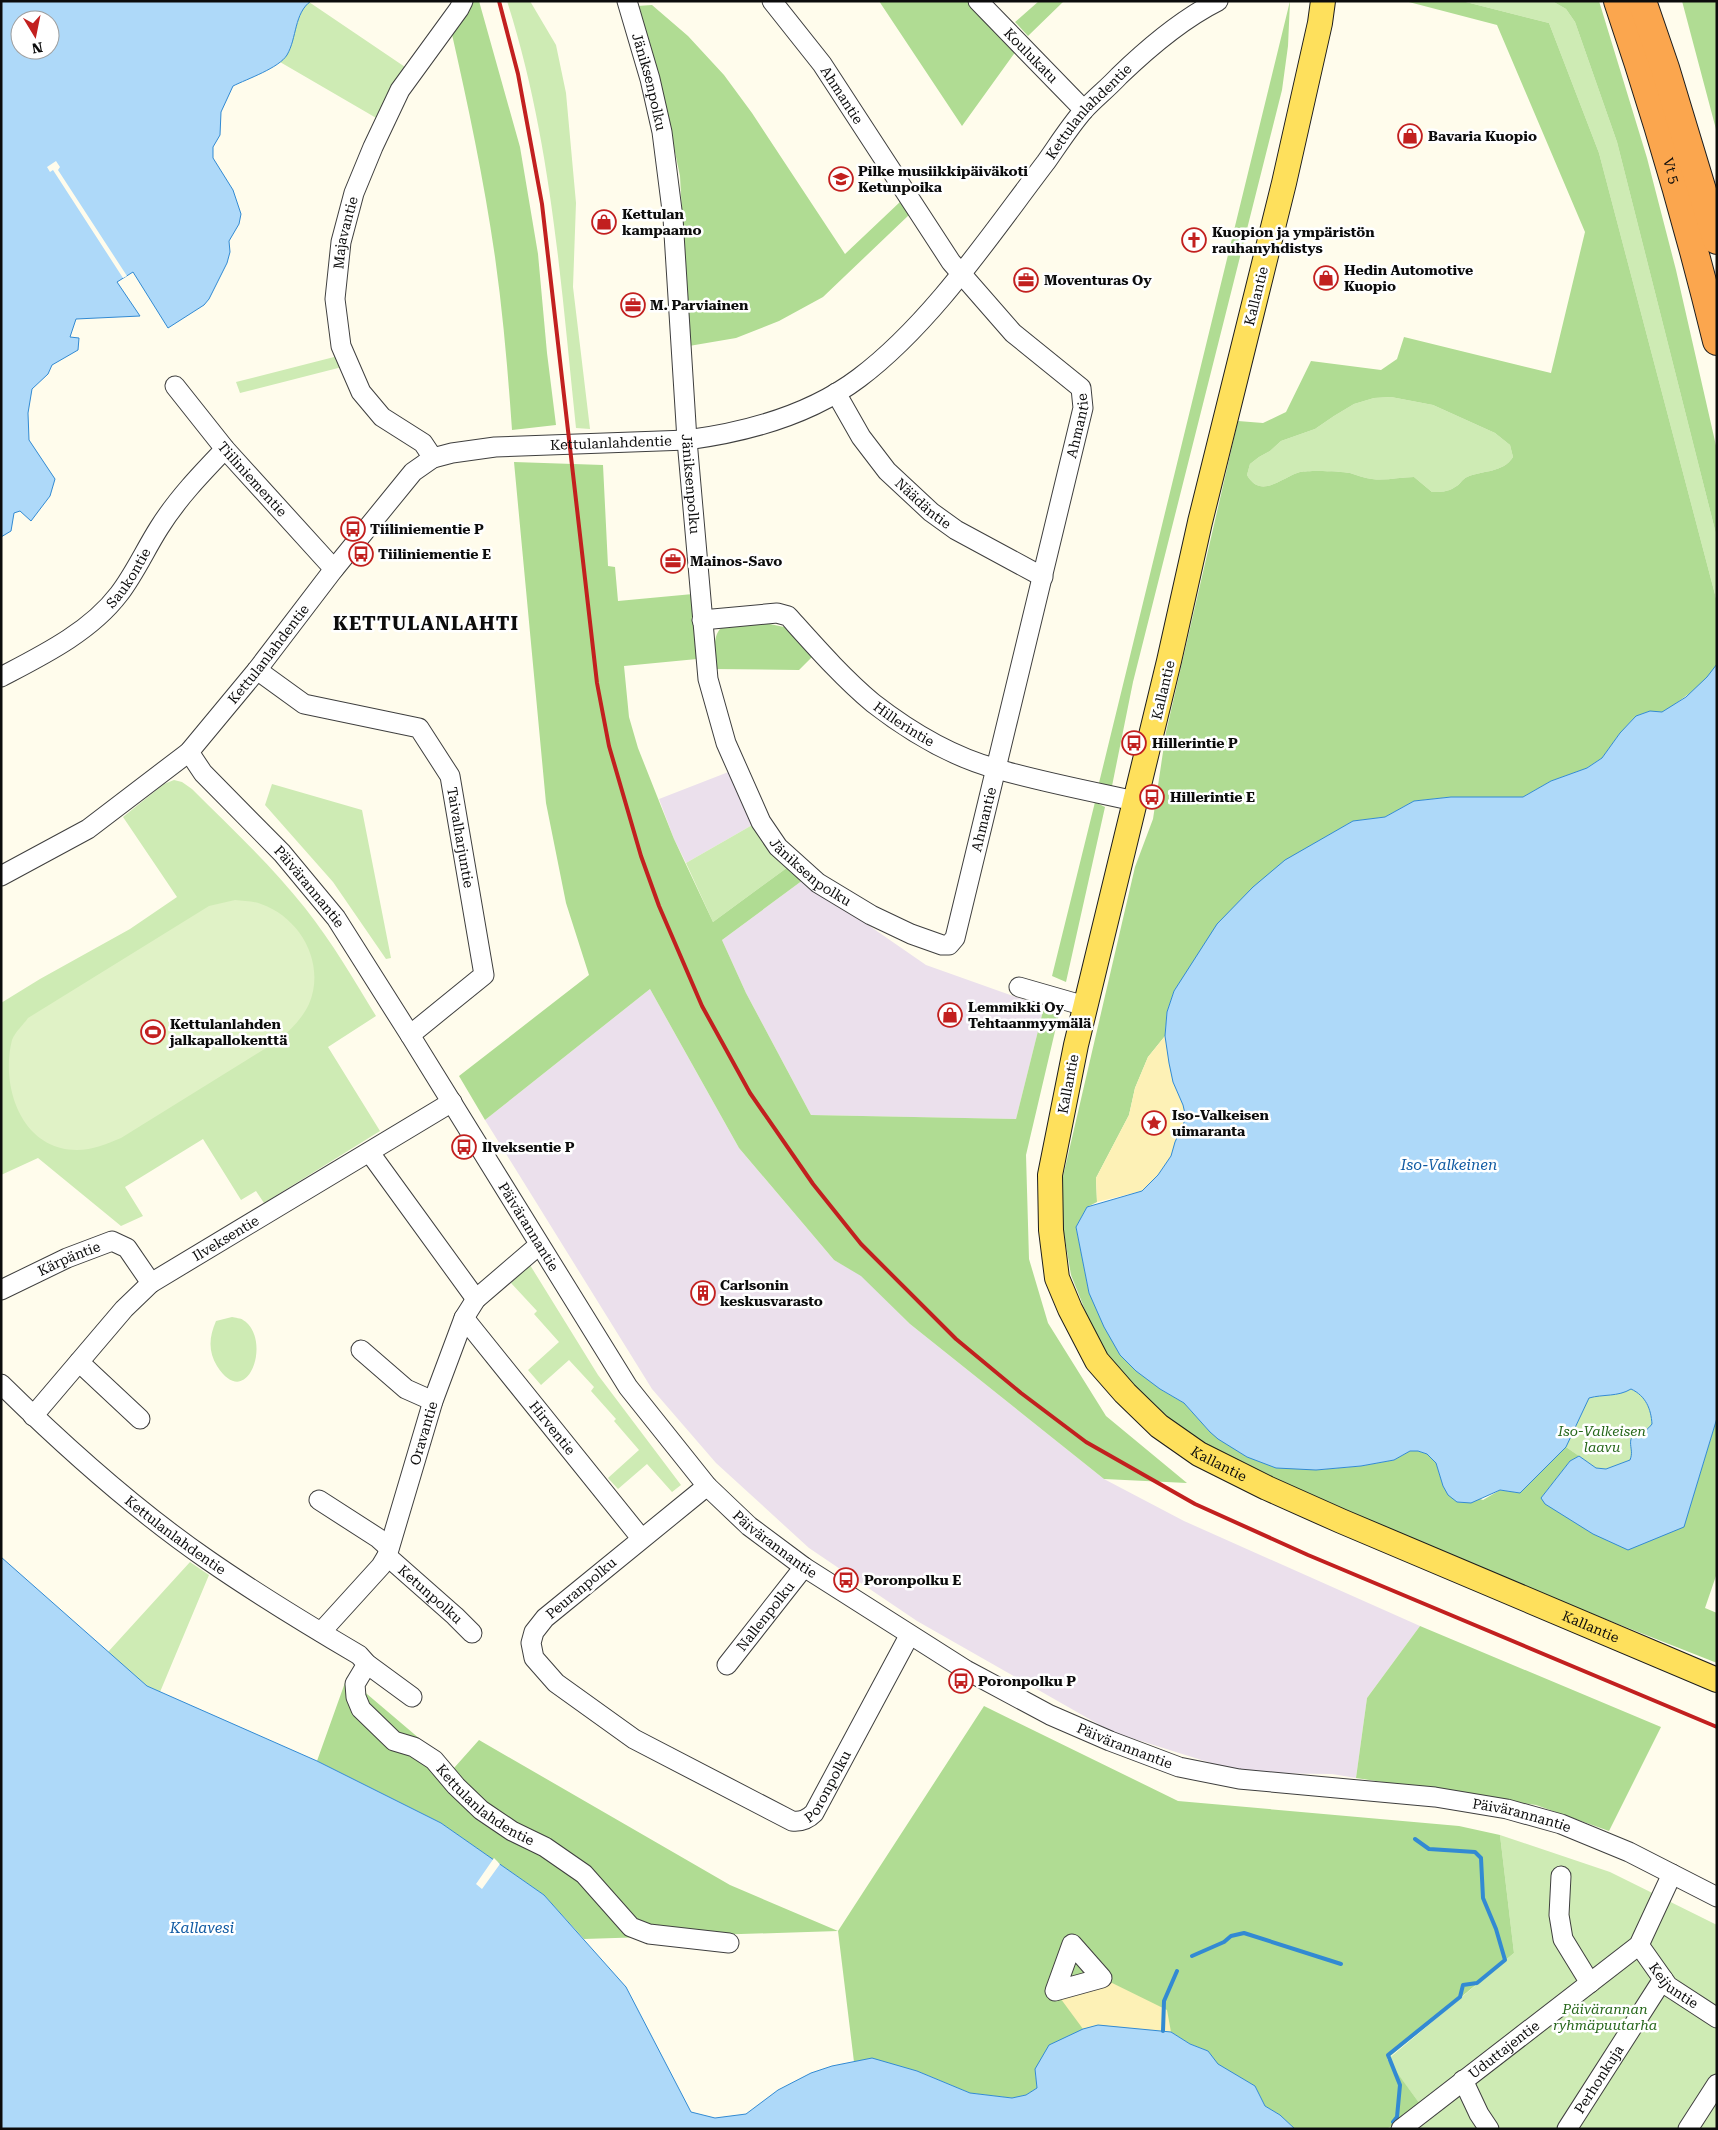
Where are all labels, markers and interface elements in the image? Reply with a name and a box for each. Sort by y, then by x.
north arrow [10,10,60,60]
street label: Koulukatu [1001,25,1061,86]
street label: Jäniksenpolku [629,31,670,133]
text: N [30,39,44,57]
street label: Kettulanlahdentie [1042,60,1135,162]
street label: Ahmantie [817,63,867,127]
shop icon: Bavaria Kuopio [1397,123,1423,149]
place label: Bavaria Kuopio [1428,128,1537,144]
street label: Vt 5 [1660,156,1683,186]
place label: Pilke musiikkipäiväkoti Ketunpoika [858,163,1028,195]
school or university icon: Pilke musiikkipäiväkoti Ketunpoika [828,166,854,192]
street label: Majavantie [330,194,361,270]
place label: Kettulan kampaamo [622,206,701,238]
shop icon: Kettulan kampaamo [591,209,617,235]
place label: Kuopion ja ympäristön rauhanyhdistys [1212,224,1375,256]
church icon: Kuopion ja ympäristön rauhanyhdistys [1181,227,1207,253]
place label: Hedin Automotive Kuopio [1344,262,1473,294]
street label: Kallantie [1241,265,1271,327]
shop icon: Hedin Automotive Kuopio [1313,265,1339,291]
office icon: Moventuras Oy [1013,267,1039,293]
place label: Moventuras Oy [1044,272,1152,288]
office icon: M. Parviainen [620,292,646,318]
place label: M. Parviainen [650,297,749,313]
street label: Ahmantie [1063,392,1091,460]
street label: Kettulanlahdentie [550,433,672,453]
street label: Jäniksenpolku [679,434,703,535]
street label: Tiiliniementie [214,439,290,520]
street label: Näädäntie [892,475,955,532]
bus stop icon: Tiiliniementie P [340,516,366,542]
place label: Tiiliniementie P [370,521,484,537]
bus stop icon: Tiiliniementie E [348,541,374,567]
street label: Saukontie [103,545,154,611]
place label: Tiiliniementie E [378,546,491,562]
office icon: Mainos-Savo [660,548,686,574]
place label: Mainos-Savo [690,553,782,569]
street label: Kettulanlahdentie [224,601,312,707]
district label: KETTULANLAHTI [333,612,519,635]
street label: Kallantie [1148,659,1178,721]
street label: Hillerintie [870,698,937,750]
bus stop icon: Hillerintie P [1121,730,1147,756]
place label: Hillerintie P [1152,735,1238,751]
bus stop icon: Hillerintie E [1139,784,1165,810]
street label: Ahmantie [968,785,999,853]
street label: Taivalharjuntie [444,786,477,889]
place label: Hillerintie E [1170,789,1255,805]
street label: Jäniksenpolku [766,835,854,909]
street label: Päivärannantie [271,842,348,931]
place label: Lemmikki Oy Tehtaanmyymälä [968,999,1092,1031]
shop icon: Lemmikki Oy Tehtaanmyymälä [937,1002,963,1028]
place label: Kettulanlahden jalkapallokenttä [168,1016,288,1048]
sports icon: Kettulanlahden jalkapallokenttä [140,1019,166,1045]
street label: Kallantie [1054,1053,1082,1115]
place label: Iso-Valkeisen uimaranta [1172,1107,1269,1139]
place icon: Iso-Valkeisen uimaranta [1141,1110,1167,1136]
bus stop icon: Ilveksentie P [451,1134,477,1160]
place label: Ilveksentie P [482,1139,575,1155]
water label: Iso-Valkeinen [1400,1156,1497,1174]
street label: Päivärannantie [495,1179,562,1274]
street label: Ilveksentie [190,1212,262,1264]
street label: Kärpäntie [35,1238,103,1279]
place label: Carlsonin keskusvarasto [720,1277,823,1309]
building icon: Carlsonin keskusvarasto [690,1280,716,1306]
street label: Hirventie [526,1398,579,1458]
street label: Oravantie [406,1399,441,1467]
park label: Iso-Valkeisen laavu [1557,1423,1646,1455]
street label: Kallantie [1188,1443,1250,1485]
street label: Kettulanlahdentie [122,1492,229,1578]
street label: Päivärannantie [730,1507,820,1581]
street label: Peuranpolku [543,1554,620,1622]
street label: Ketunpolku [395,1562,466,1627]
bus stop icon: Poronpolku E [833,1567,859,1593]
place label: Poronpolku E [864,1572,961,1588]
street label: Nallenpolku [733,1578,798,1654]
street label: Kallantie [1560,1607,1622,1646]
bus stop icon: Poronpolku P [948,1668,974,1694]
place label: Poronpolku P [978,1673,1076,1689]
street label: Päivärannantie [1074,1720,1175,1772]
street label: Poronpolku [801,1747,854,1826]
street label: Kettulanlahdentie [433,1761,537,1849]
street label: Päivärannantie [1471,1795,1574,1835]
water label: Kallavesi [169,1919,235,1937]
street label: Keijuntie [1646,1959,1702,2012]
park label: Päivärannan ryhmäpuutarha [1553,2001,1657,2033]
street label: Uduttajentie [1465,2017,1543,2082]
street label: Perhonkuja [1571,2042,1627,2116]

